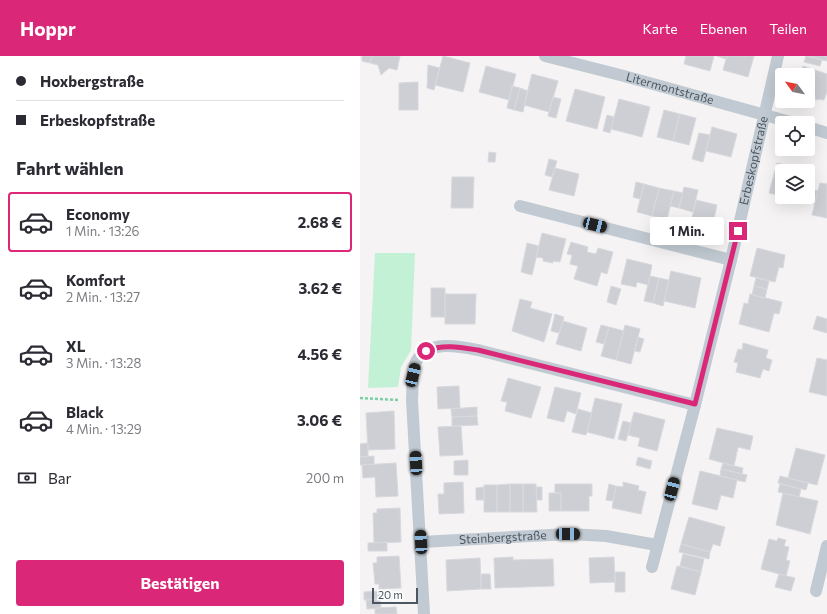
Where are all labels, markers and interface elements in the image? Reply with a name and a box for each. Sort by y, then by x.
text: Hoppr [20,17,76,40]
text: Karte [642,20,678,37]
text: Ebenen [700,20,747,37]
text: Teilen [769,20,807,37]
north arrow [775,68,815,108]
map controls [775,68,815,204]
street label: Litermontstraße [625,69,715,106]
text: Hoxbergstraße [40,72,144,90]
text: Erbeskopfstraße [40,111,155,129]
street label: Erbeskopfstraße [736,115,770,206]
button: locate [775,116,815,156]
text: Fahrt wählen [16,157,124,179]
button: layers [775,164,815,204]
icon: car [18,204,54,240]
text: Economy [66,205,130,223]
text: 2.68 € [298,213,342,231]
car [582,216,608,234]
callout: 1 Min. [650,217,724,245]
route end [729,222,747,240]
text: 1 Min. · 13:26 [66,223,140,239]
text: 1 Min. [669,223,705,239]
icon: car [18,270,54,306]
text: Komfort [66,271,125,289]
text: 3.62 € [299,279,342,297]
text: 2 Min. · 13:27 [66,289,140,305]
icon: car [18,336,54,372]
text: XL [66,337,85,355]
route start [417,342,435,360]
text: 4.56 € [297,345,342,363]
text: 3 Min. · 13:28 [66,355,141,371]
car [404,362,422,388]
icon: car [18,402,54,438]
text: Black [66,403,104,421]
text: 3.06 € [297,411,342,429]
text: 4 Min. · 13:29 [66,421,142,437]
car [409,451,423,475]
icon: cash [16,467,38,489]
text: Bar [48,469,72,487]
text: 200 m [306,470,344,486]
car [663,476,681,502]
street label: Steinbergstraße [459,527,547,546]
car [556,528,580,540]
car [414,530,428,554]
button: Bestätigen [16,560,344,606]
scale bar [372,586,418,605]
text: 20 m [378,588,403,601]

